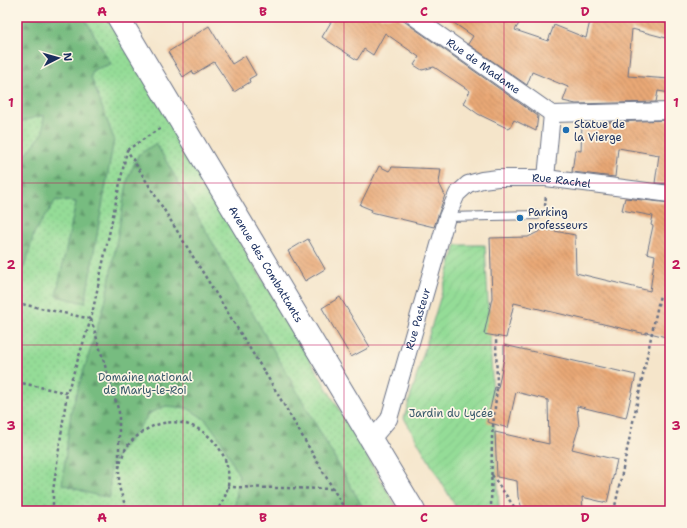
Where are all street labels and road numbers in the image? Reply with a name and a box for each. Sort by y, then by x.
street label: Rue de Madame [443,35,523,98]
street label: Rue Rachel [532,171,592,192]
street label: Avenue des Combattants [225,203,306,325]
street label: Rue Pasteur [402,286,434,352]

